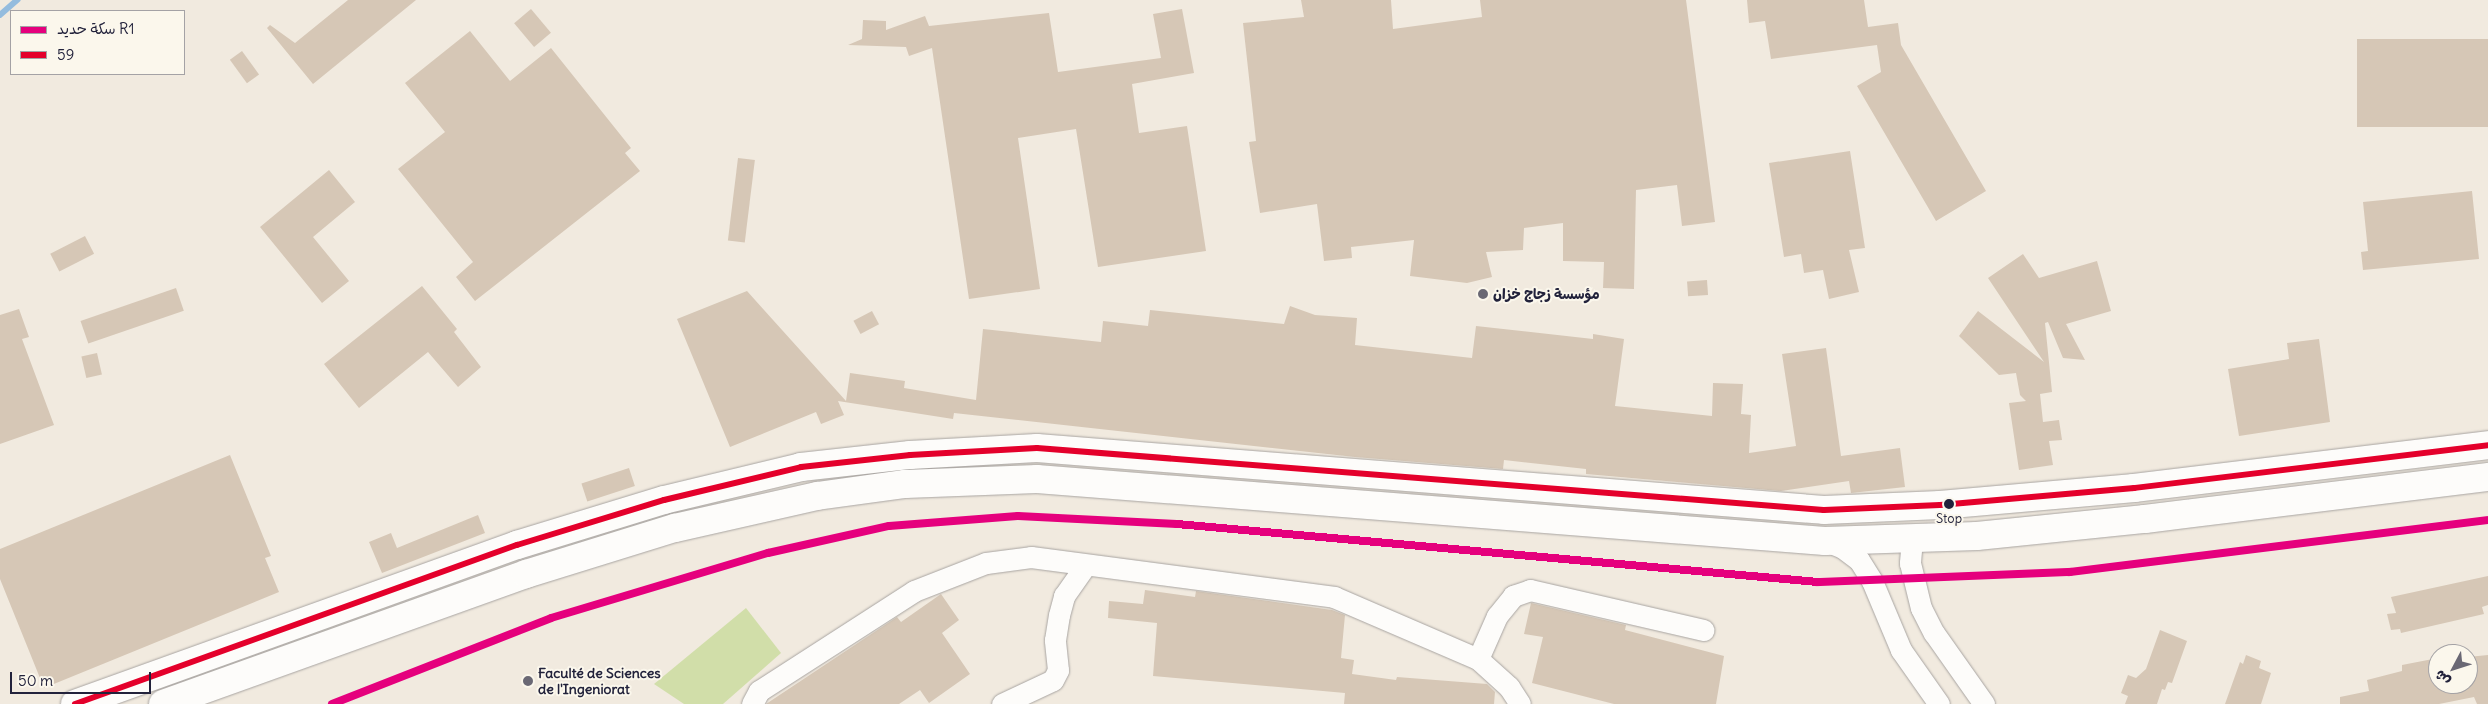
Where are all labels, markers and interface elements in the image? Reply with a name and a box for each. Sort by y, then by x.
legend [10,10,185,75]
text: سكة حديد R1 [57,19,135,38]
text: 59 [57,45,74,64]
place label: مؤسسة زجاج خزان [1493,286,1600,302]
marker: مؤسسة زجاج خزان [1477,288,1489,300]
marker: Stop [1944,499,1954,509]
place label: Stop [1936,511,1962,527]
north arrow [2428,644,2478,694]
scale bar [12,662,154,694]
place label: Faculté de Sciences de l'Ingeniorat [538,665,661,698]
text: ش [2430,666,2454,690]
text: 50 m [18,671,53,690]
marker: Faculté de Sciences de l'Ingeniorat [522,675,534,687]

